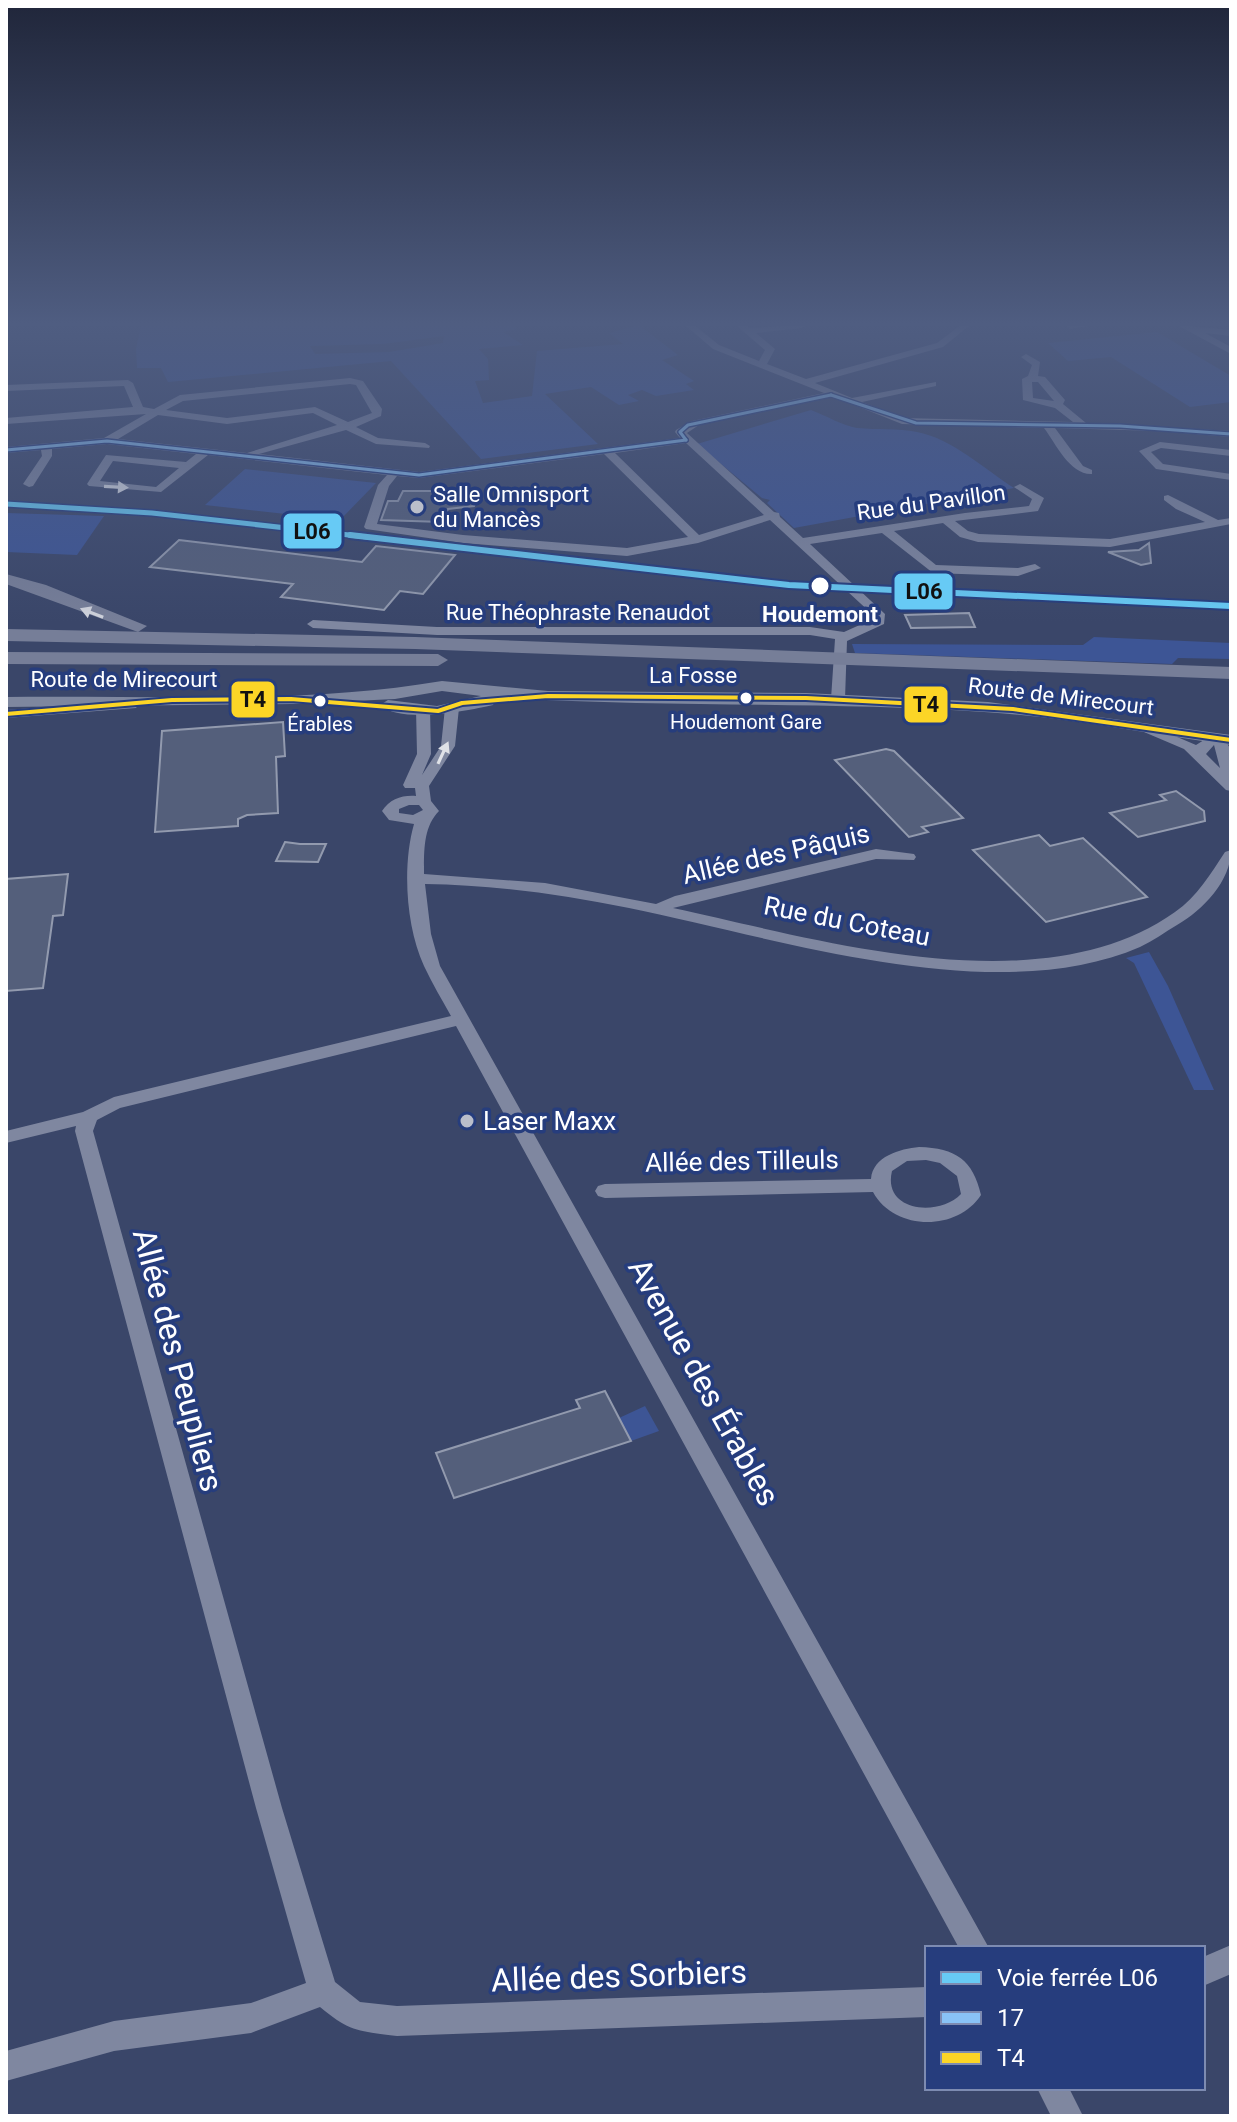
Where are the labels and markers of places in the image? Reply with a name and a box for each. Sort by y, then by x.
place label: Salle Omnisport du Mancès [433,482,589,532]
marker: Salle Omnisport du Mancès [408,498,426,516]
marker: Houdemont [809,575,831,597]
place label: Houdemont [762,602,878,627]
marker: Houdemont Gare [738,690,754,706]
marker: Érables [312,693,328,709]
place label: Houdemont Gare [670,710,822,734]
place label: Érables [287,712,353,736]
place label: Laser Maxx [483,1106,616,1136]
marker: Laser Maxx [458,1112,476,1130]

